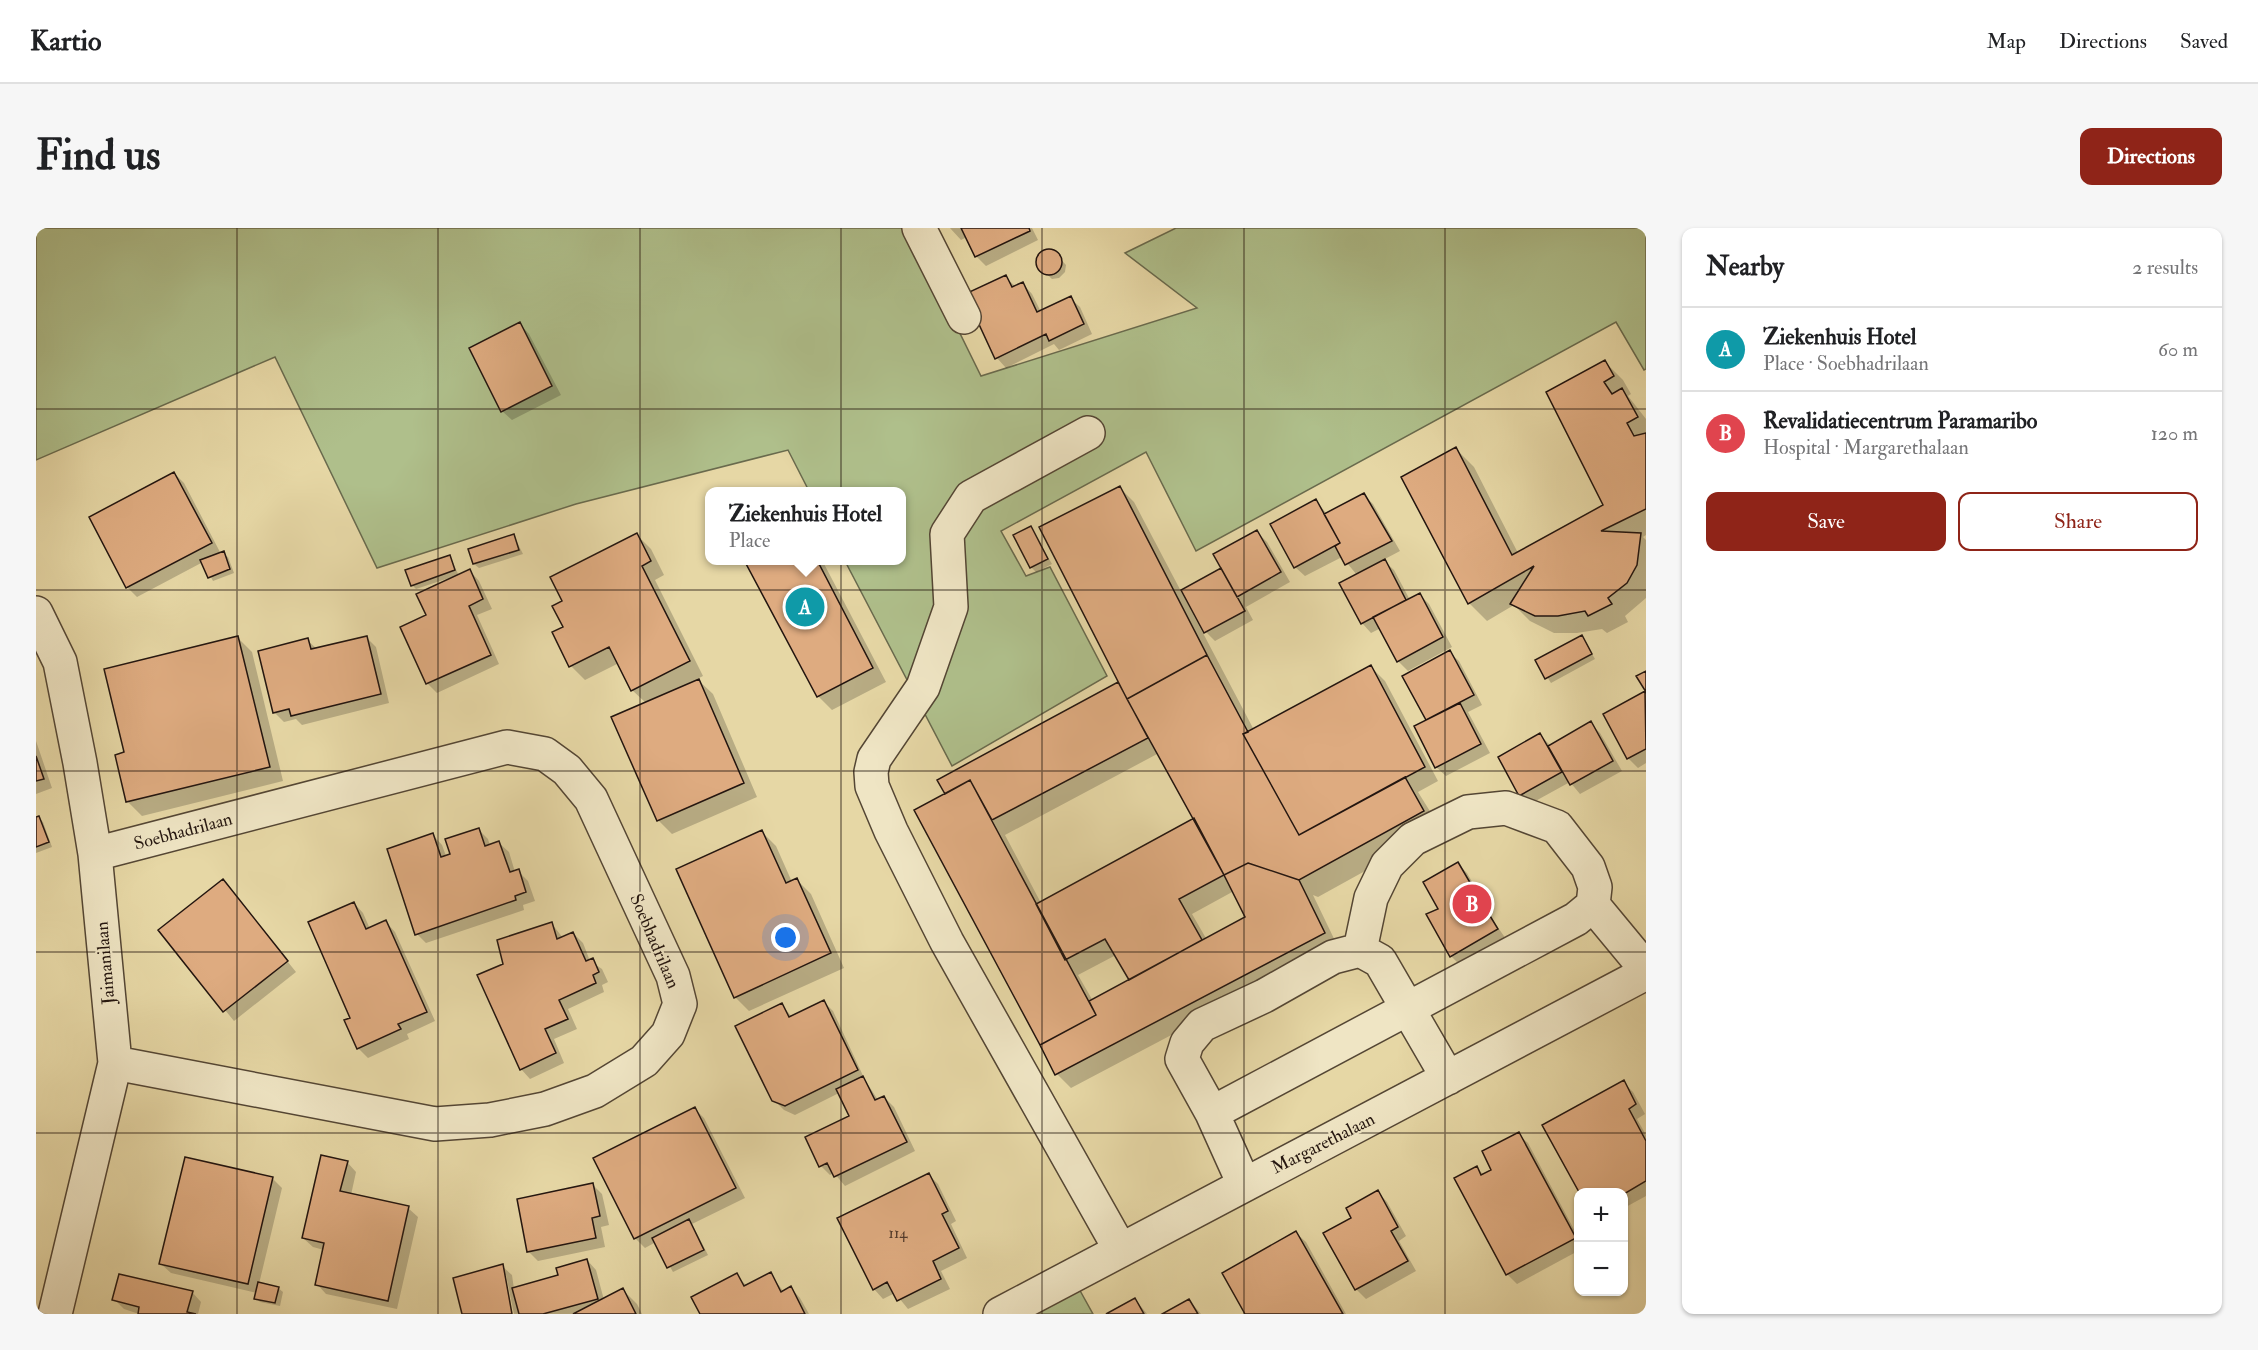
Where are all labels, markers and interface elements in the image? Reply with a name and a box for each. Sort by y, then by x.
text: Kartio [30,24,101,59]
text: Map [1986,28,2026,55]
text: Directions [2059,28,2147,55]
text: Saved [2180,28,2228,55]
button: Directions [2080,128,2222,185]
text: Find us [36,130,160,182]
text: Nearby [1706,251,1784,283]
text: 2 results [2132,255,2198,280]
text: Ziekenhuis Hotel [1763,323,1916,351]
text: A [1719,337,1732,362]
text: 60 m [2158,337,2198,362]
text: Place · Soebhadrilaan [1763,351,1929,376]
text: Revalidatiecentrum Paramaribo [1763,407,2037,435]
text: B [1719,421,1732,446]
text: 120 m [2151,421,2198,446]
text: Hospital · Margarethalaan [1763,435,1969,460]
popup [705,487,906,565]
button: Save [1706,492,1946,551]
button: Share [1958,492,2198,551]
text: Ziekenhuis Hotel [729,500,882,528]
text: Place [729,528,770,553]
pin: A [786,584,824,629]
street label: Soebhadrilaan [131,807,235,856]
pin: B [1452,882,1492,926]
street label: Soebhadrilaan [624,890,685,992]
street label: Jaimanilaan [90,920,121,1006]
your location [771,923,800,952]
street label: Margarethalaan [1268,1108,1379,1179]
map controls [1574,1188,1628,1296]
button: + [1574,1188,1628,1242]
house number: 114 [889,1224,908,1243]
button: − [1574,1242,1628,1296]

